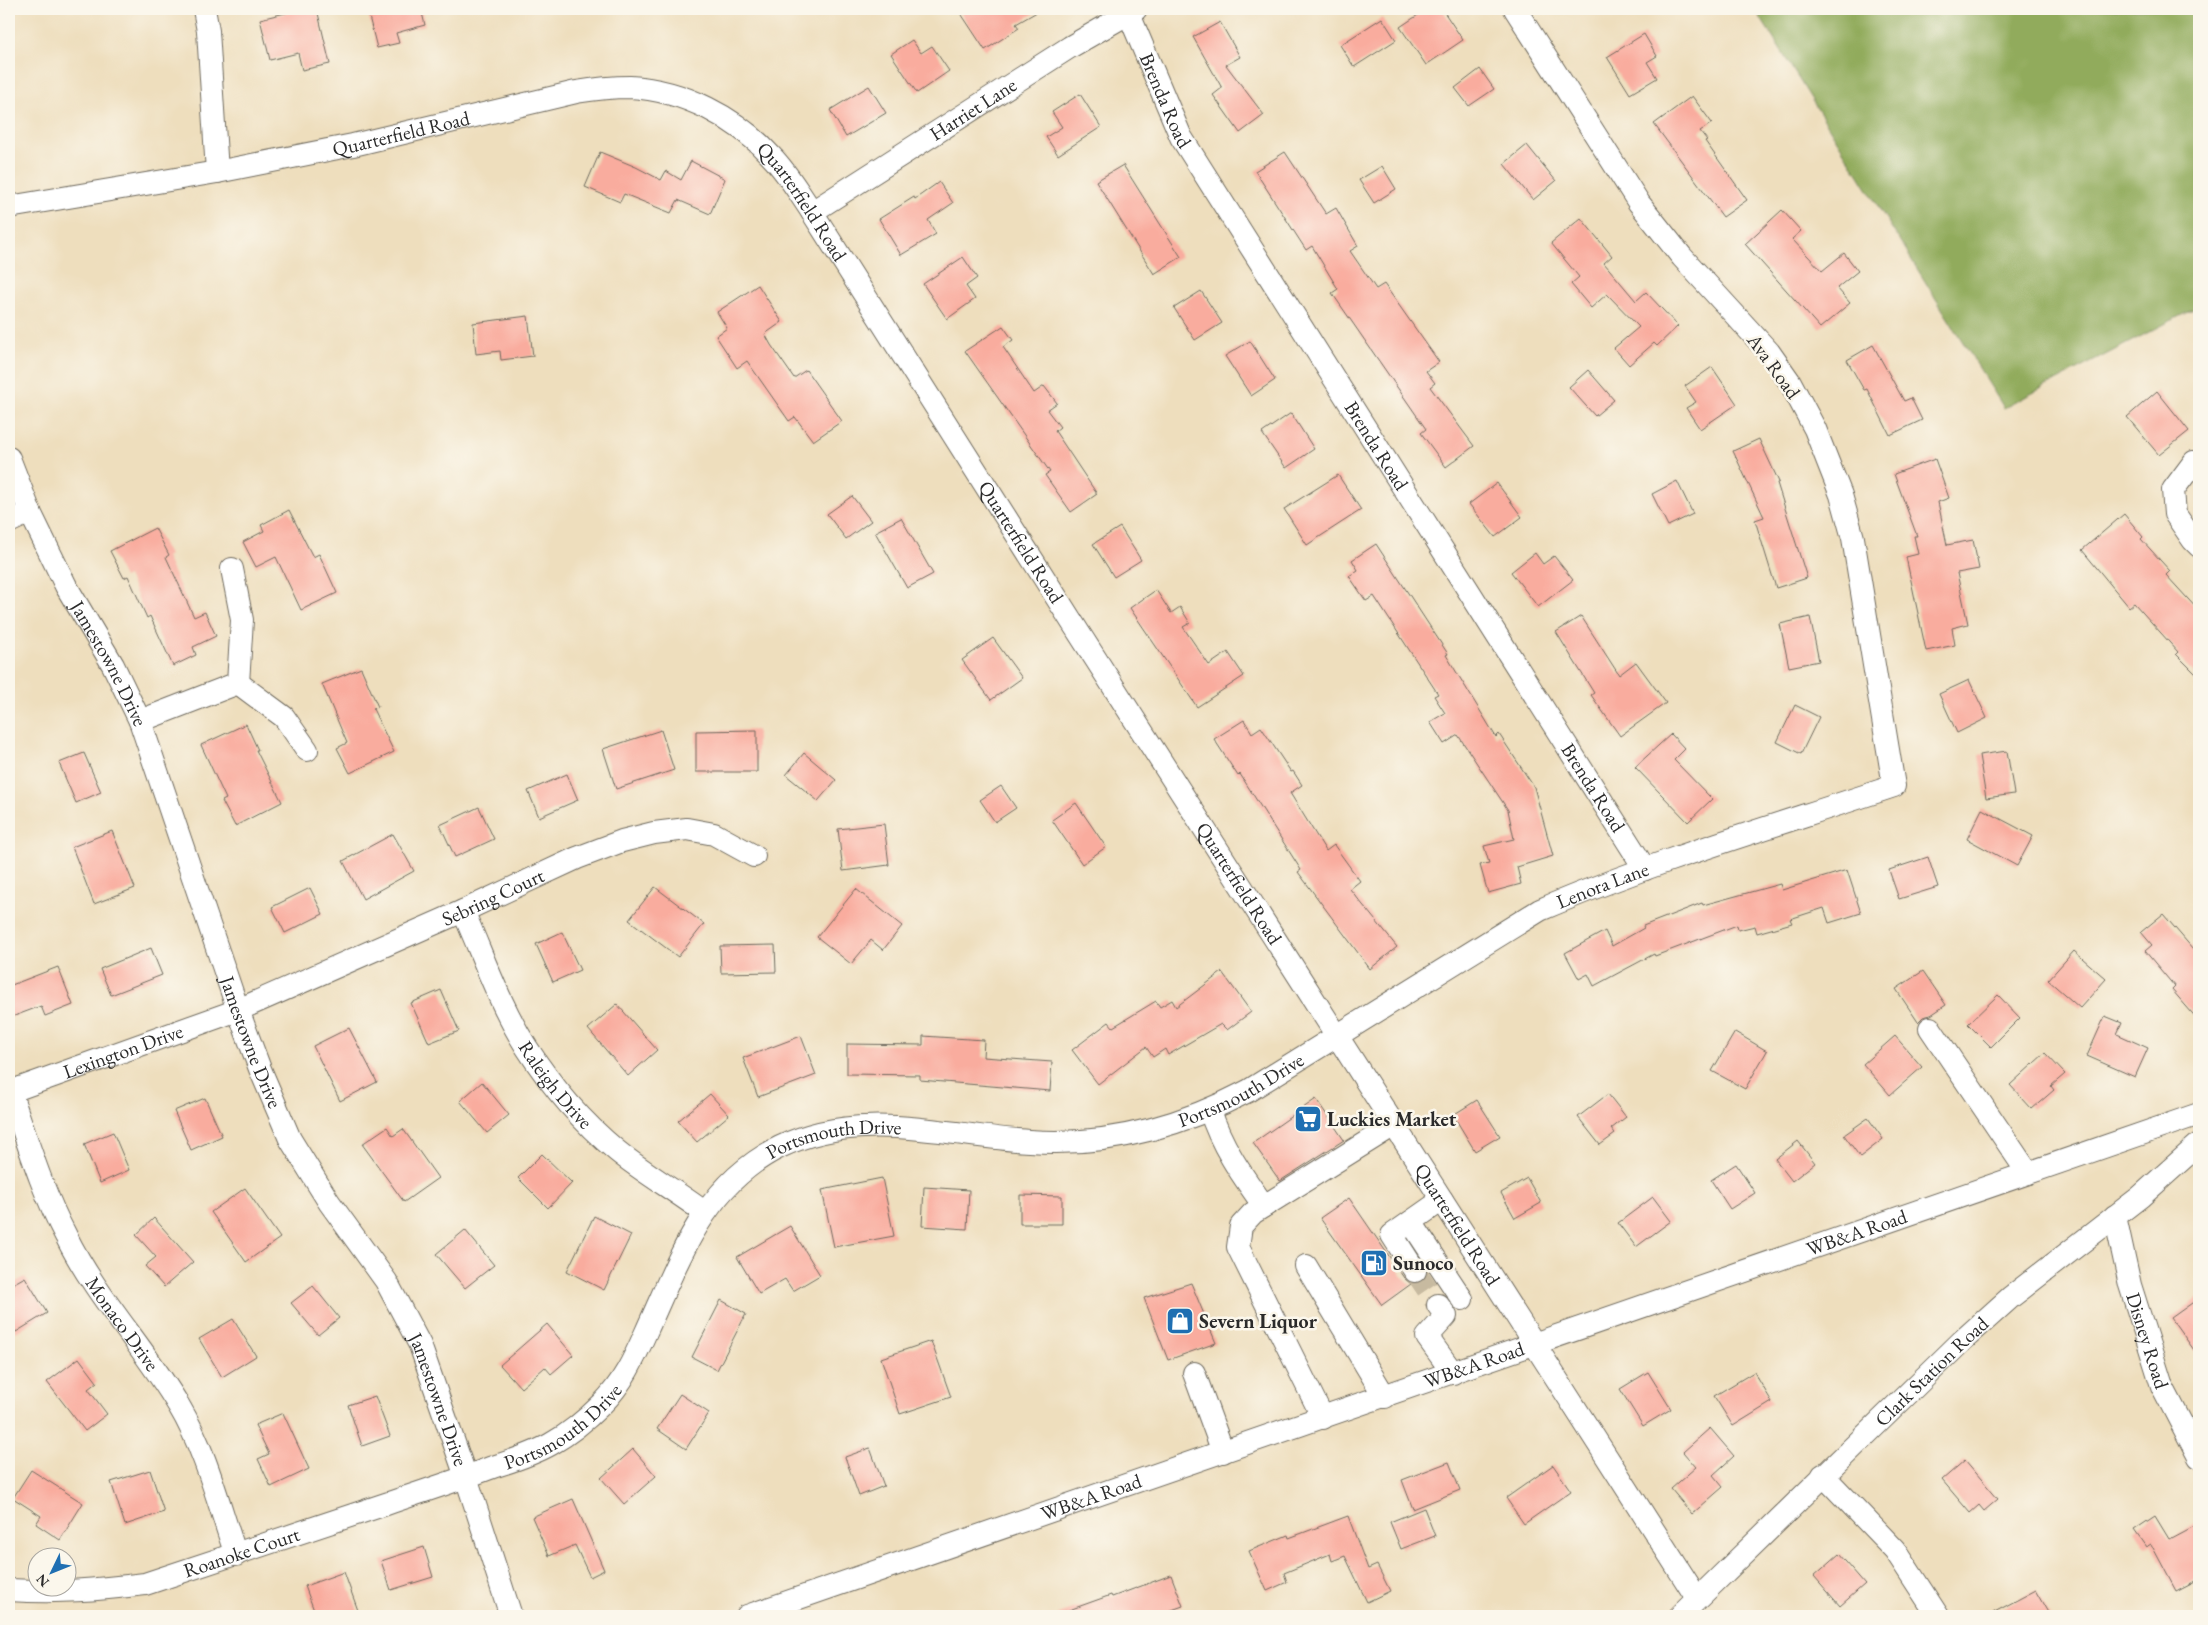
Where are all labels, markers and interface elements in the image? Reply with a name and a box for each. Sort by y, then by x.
street label: Brenda Road [1134,49,1198,154]
street label: Harriet Lane [924,71,1022,147]
street label: Quarterfield Road [330,105,473,162]
street label: Quarterfield Road [751,136,853,267]
street label: Ava Road [1741,327,1807,405]
street label: Brenda Road [1339,396,1415,496]
street label: Quarterfield Road [973,476,1070,609]
street label: Jamestowne Drive [64,594,154,729]
street label: Brenda Road [1555,738,1632,838]
street label: Quarterfield Road [1190,817,1288,950]
street label: Lenora Lane [1553,856,1652,915]
street label: Sebring Court [438,862,549,932]
street label: Jamestowne Drive [214,971,288,1112]
street label: Lexington Drive [59,1018,187,1085]
street label: Raleigh Drive [513,1036,598,1135]
street label: Portsmouth Drive [1174,1047,1309,1133]
supermarket icon: Luckies Market [1293,1104,1323,1134]
place label: Luckies Market [1327,1106,1457,1132]
street label: Portsmouth Drive [761,1114,902,1165]
street label: Quarterfield Road [1409,1158,1507,1291]
street label: WB&A Road [1803,1203,1911,1262]
fuel station icon: Sunoco [1359,1248,1389,1278]
place label: Sunoco [1393,1250,1454,1276]
street label: Monaco Drive [80,1271,165,1376]
street label: Disney Road [2120,1289,2175,1393]
shop icon: Severn Liquor [1165,1306,1195,1336]
place label: Severn Liquor [1199,1308,1318,1334]
street label: Clark Station Road [1869,1310,1995,1432]
street label: Jamestowne Drive [402,1326,474,1469]
street label: WB&A Road [1420,1335,1528,1394]
street label: Portsmouth Drive [500,1378,628,1476]
street label: WB&A Road [1037,1467,1146,1526]
street label: Roanoke Court [180,1521,304,1584]
north arrow [28,1548,78,1598]
text: N [32,1570,53,1591]

